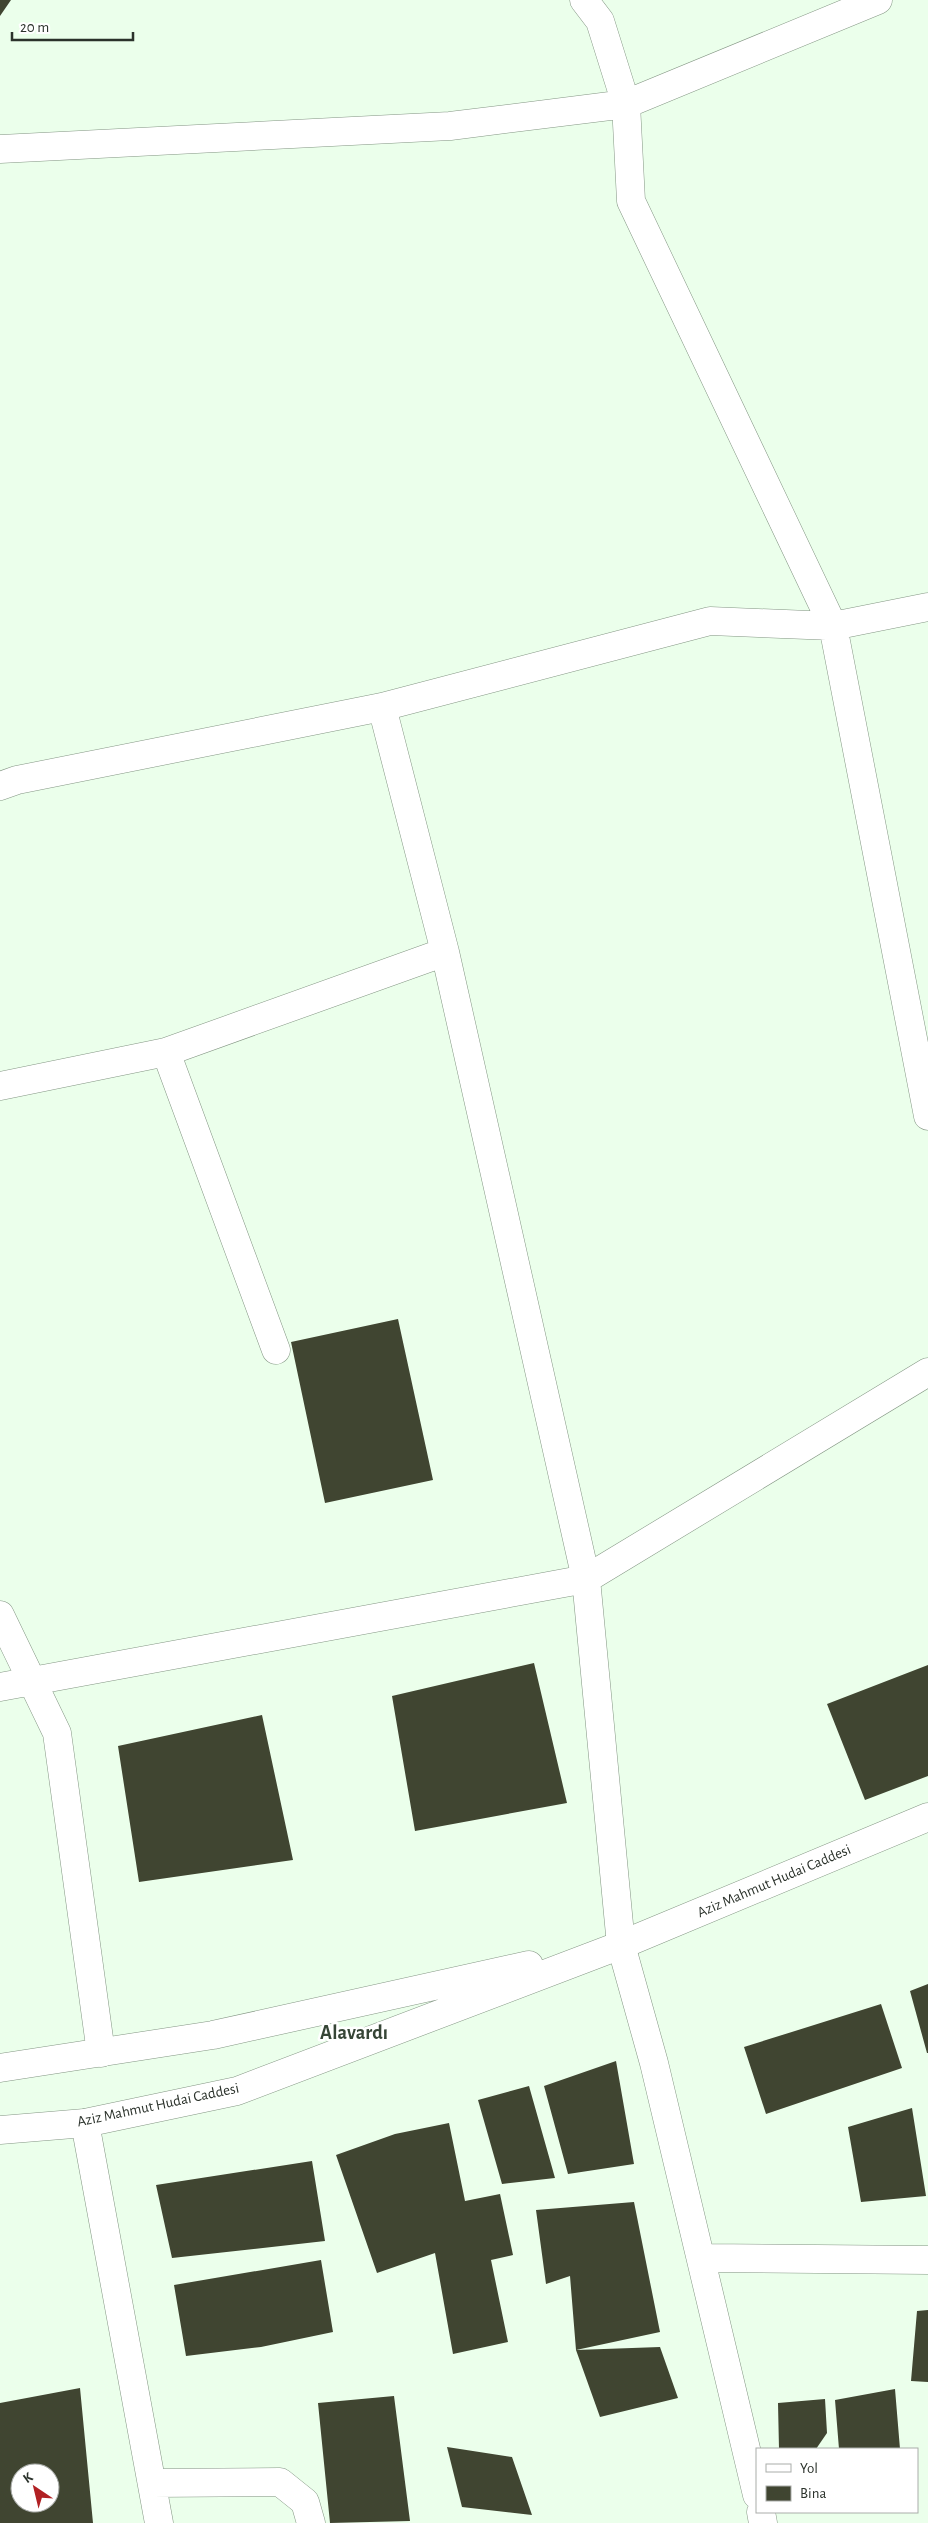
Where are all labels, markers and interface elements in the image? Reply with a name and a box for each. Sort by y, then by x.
scale bar [12,10,134,42]
text: 20 m [20,20,49,35]
street label: Aziz Mahmut Hudai Caddesi [695,1842,853,1920]
district label: Alavardı [320,2023,388,2043]
street label: Aziz Mahmut Hudai Caddesi [76,2080,240,2130]
legend [756,2448,918,2513]
text: Yol [800,2461,818,2476]
north arrow [10,2463,60,2513]
text: K [21,2470,36,2486]
text: Bina [800,2486,826,2501]

